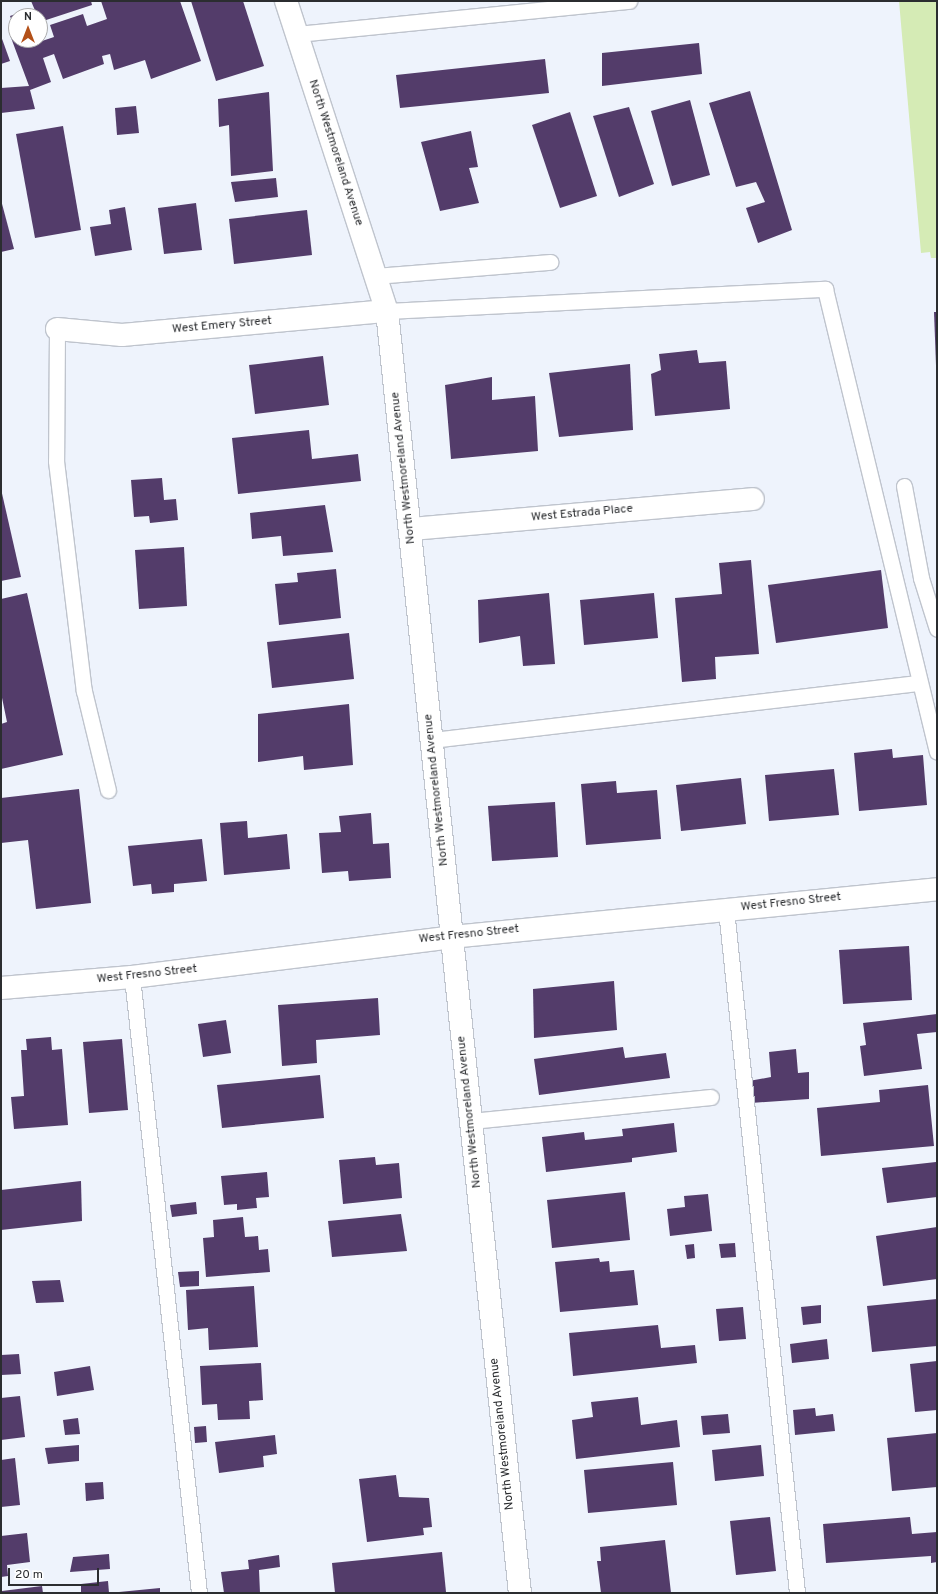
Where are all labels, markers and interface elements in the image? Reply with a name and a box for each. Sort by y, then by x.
north arrow [8,8,48,48]
text: N [24,10,32,24]
street label: North Westmoreland Avenue [304,78,366,228]
street label: West Emery Street [172,314,272,338]
street label: North Westmoreland Avenue [389,391,419,545]
street label: West Estrada Place [531,502,633,526]
street label: North Westmoreland Avenue [422,713,452,867]
street label: West Fresno Street [740,891,842,915]
street label: West Fresno Street [418,923,520,947]
street label: West Fresno Street [96,963,198,987]
street label: North Westmoreland Avenue [455,1035,485,1189]
street label: North Westmoreland Avenue [488,1357,518,1511]
scale bar [10,1560,101,1586]
text: 20 m [15,1567,43,1583]

